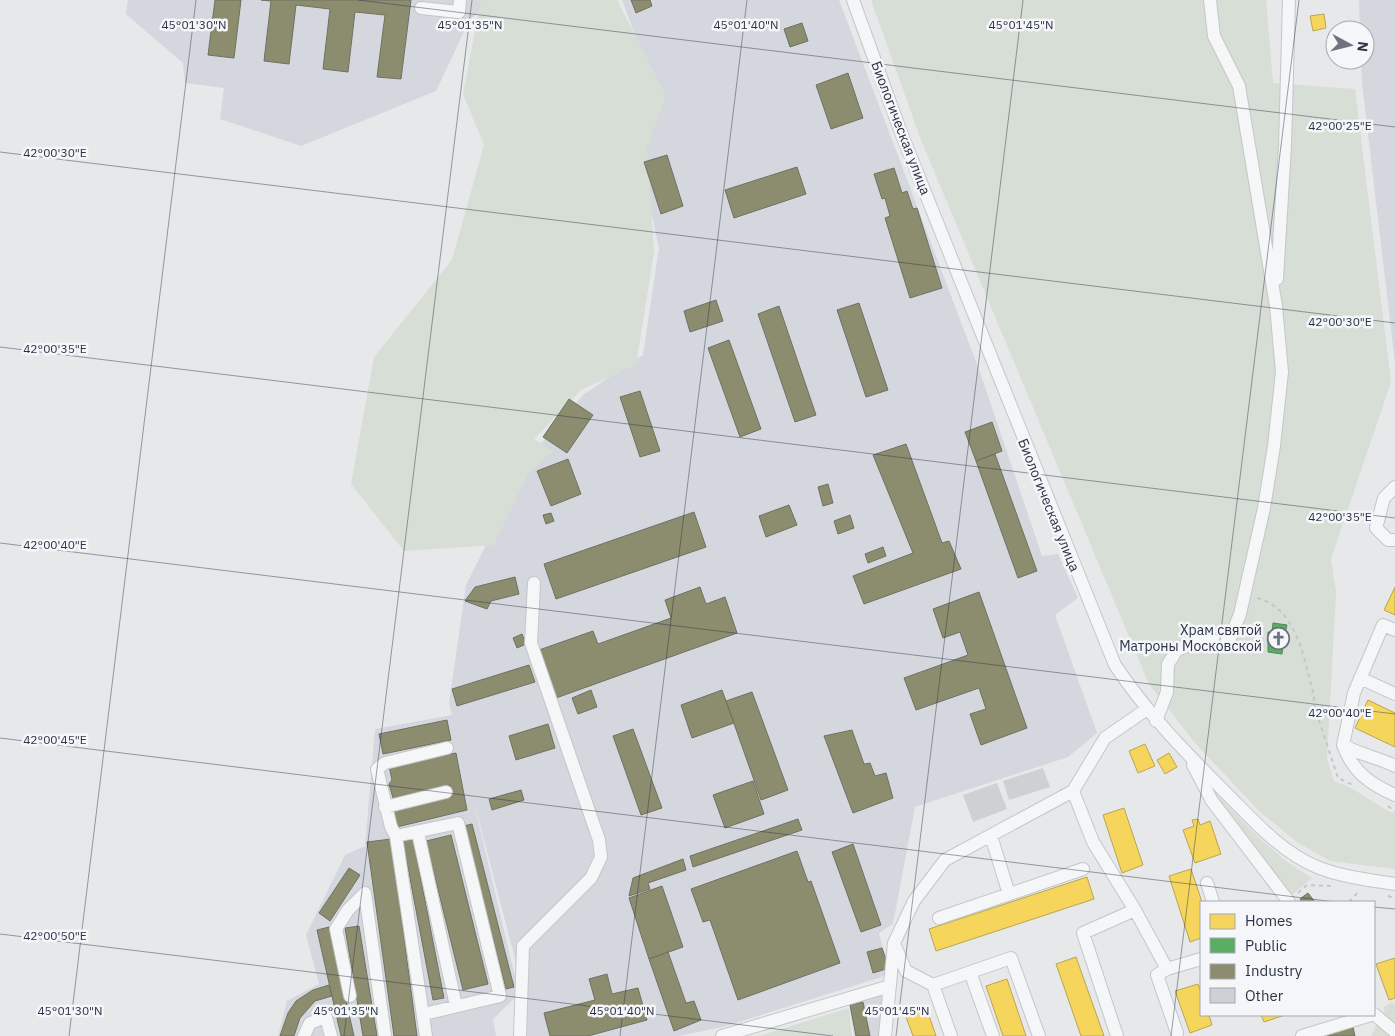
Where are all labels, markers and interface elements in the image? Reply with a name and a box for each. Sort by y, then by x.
text: 45°01'30"N [161,17,227,32]
text: 45°01'35"N [437,17,503,32]
text: 45°01'40"N [713,17,779,32]
text: 45°01'45"N [988,17,1054,32]
north arrow [1325,20,1375,70]
text: N [1353,40,1372,53]
street label: Биологическая улица [867,59,935,198]
text: 42°00'25"E [1308,118,1372,133]
text: 42°00'30"E [23,145,87,160]
text: 42°00'30"E [1308,314,1372,329]
text: 42°00'35"E [23,341,87,356]
street label: Биологическая улица [1014,436,1084,575]
text: 42°00'35"E [1308,509,1372,524]
text: 42°00'40"E [23,537,87,552]
place label: Храм святой Матроны Московской [1119,621,1262,655]
church icon: Храм святой Матроны Московской [1266,626,1290,650]
text: 42°00'40"E [1308,705,1372,720]
text: 42°00'45"E [23,732,87,747]
legend [1200,901,1375,1016]
text: Homes [1245,911,1293,930]
text: 42°00'50"E [23,928,87,943]
text: Public [1245,936,1287,955]
text: Industry [1245,961,1303,980]
text: Other [1245,986,1284,1005]
text: 45°01'30"N [37,1003,103,1018]
text: 45°01'35"N [313,1003,379,1018]
text: 45°01'40"N [589,1003,655,1018]
text: 45°01'45"N [864,1003,930,1018]

